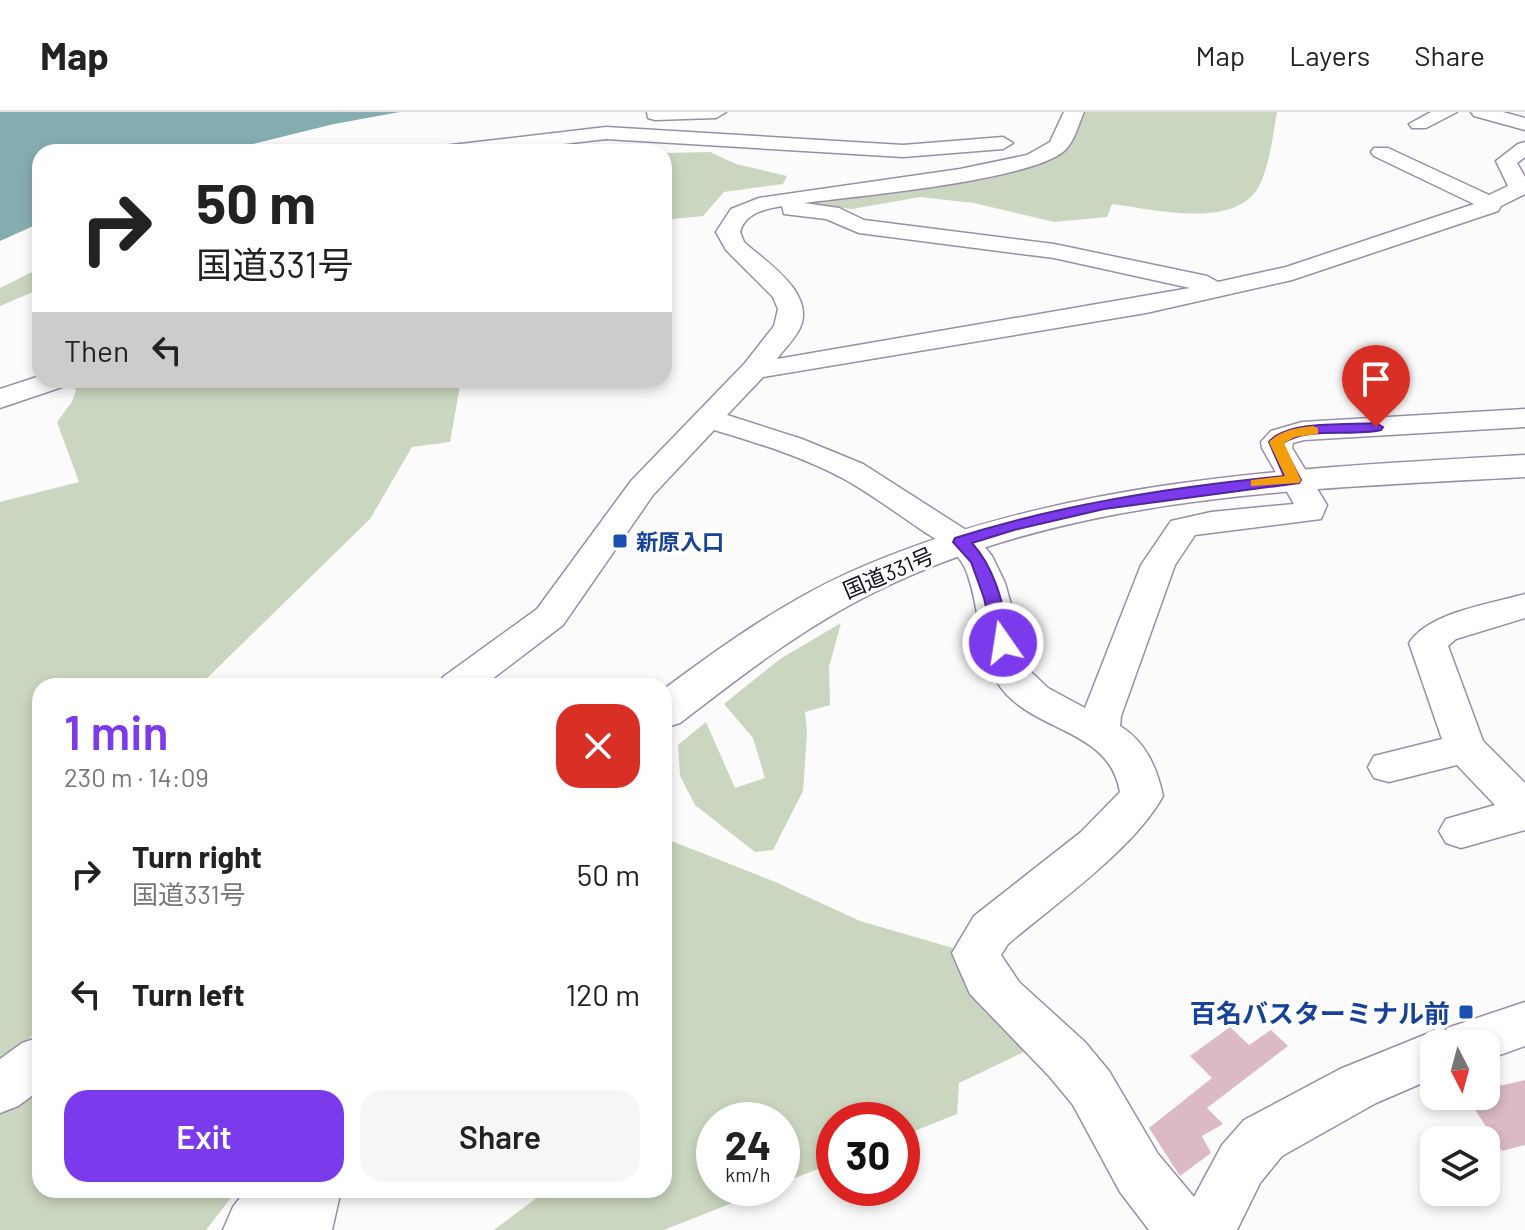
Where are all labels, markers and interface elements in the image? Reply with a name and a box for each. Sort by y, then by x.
text: Map [40,32,109,78]
text: Map [1195,38,1245,72]
text: Layers [1289,38,1370,72]
text: Share [1414,38,1485,72]
text: 50 m [196,168,316,235]
icon: right [64,176,168,280]
text: 国道331号 [196,242,353,285]
icon: left [145,328,189,372]
text: Then [64,332,129,368]
pin [1342,345,1410,427]
icon: arrive [1354,357,1398,401]
place label: 新原入口 [636,528,724,554]
marker: 新原入口 [611,532,629,550]
street label: 国道331号 [839,541,937,603]
position arrow [961,601,1045,685]
text: 1 min [64,702,169,760]
button: close [556,704,640,788]
text: 230 m · 14:09 [64,761,209,792]
text: Turn right [132,838,262,874]
icon: right [64,852,108,896]
text: 50 m [577,856,640,892]
text: 国道331号 [132,878,246,909]
icon: left [64,972,108,1016]
text: Turn left [132,976,245,1012]
text: 120 m [566,976,640,1012]
place label: 百名バスターミナル前 [1190,997,1450,1028]
marker: 百名バスターミナル前 [1457,1003,1475,1021]
north arrow [1420,1030,1500,1110]
map controls [1420,1030,1500,1206]
button: Exit [64,1090,344,1182]
button: Share [360,1090,640,1182]
speed limit sign: 30 [816,1102,920,1206]
text: 24 [725,1120,771,1168]
button: layers [1420,1126,1500,1206]
text: km/h [725,1162,771,1186]

